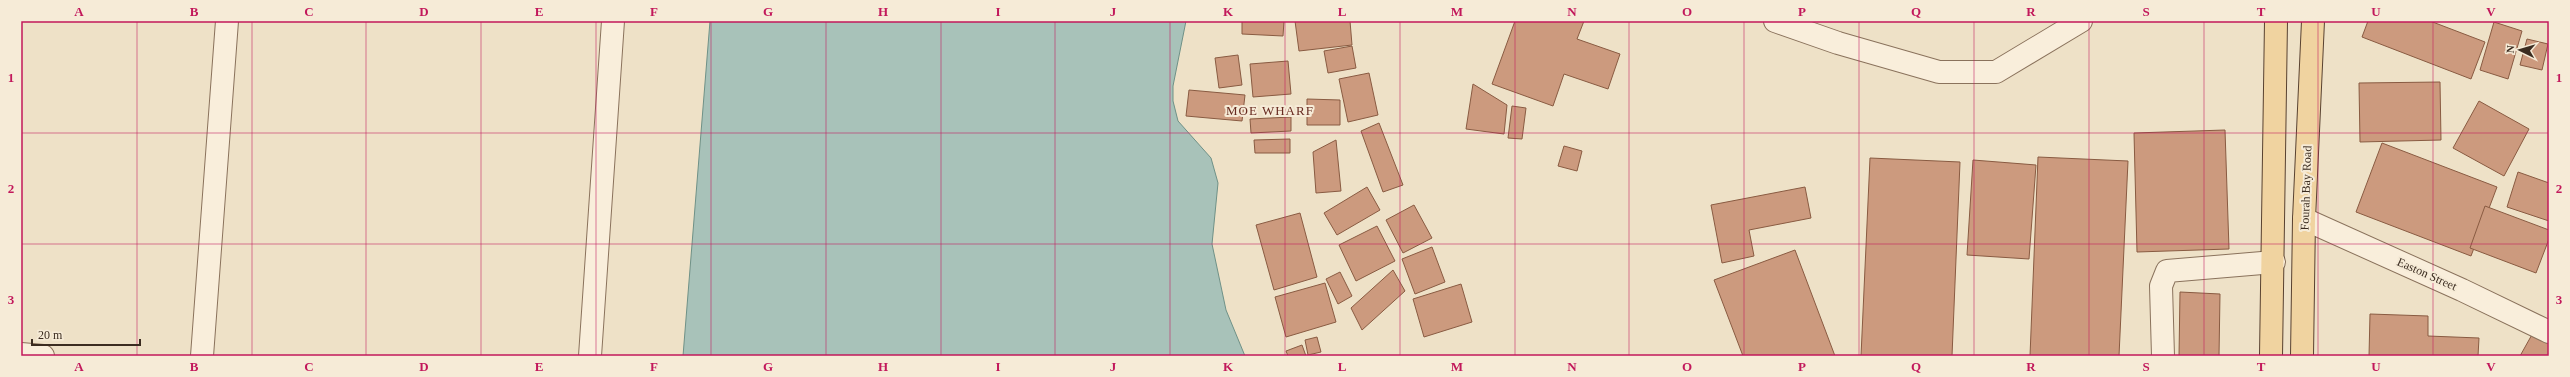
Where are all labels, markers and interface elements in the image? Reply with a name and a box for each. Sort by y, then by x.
text: A [74,4,84,19]
text: B [190,4,199,19]
text: C [304,4,314,19]
text: D [419,4,429,19]
text: E [535,4,543,19]
text: F [650,4,658,19]
text: G [763,4,773,19]
text: H [878,4,888,19]
text: I [995,4,1001,19]
text: J [1110,4,1117,19]
text: K [1223,4,1234,19]
text: L [1338,4,1347,19]
text: M [1451,4,1463,19]
text: N [1567,4,1577,19]
text: O [1682,4,1692,19]
text: P [1798,4,1806,19]
text: Q [1911,4,1921,19]
text: R [2026,4,2036,19]
text: S [2142,4,2150,19]
text: T [2257,4,2266,19]
text: U [2371,4,2381,19]
text: V [2486,4,2496,19]
north arrow [2500,30,2540,70]
text: N [2504,45,2516,54]
text: 1 [8,70,14,85]
text: 1 [2556,70,2562,85]
district label: MOE WHARF [1226,103,1314,118]
street label: Fourah Bay Road [2298,145,2314,231]
text: 2 [8,181,14,196]
text: 2 [2556,181,2562,196]
street label: Easton Street [2395,255,2460,294]
text: 3 [8,292,15,307]
text: 3 [2556,292,2563,307]
scale bar [32,321,140,347]
text: 20 m [38,328,63,342]
text: A [74,359,84,374]
text: B [190,359,199,374]
text: C [304,359,314,374]
text: D [419,359,429,374]
text: E [535,359,543,374]
text: F [650,359,658,374]
text: G [763,359,773,374]
text: H [878,359,888,374]
text: I [995,359,1001,374]
text: J [1110,359,1117,374]
text: K [1223,359,1234,374]
text: L [1338,359,1347,374]
text: M [1451,359,1463,374]
text: N [1567,359,1577,374]
text: O [1682,359,1692,374]
text: P [1798,359,1806,374]
text: Q [1911,359,1921,374]
text: R [2026,359,2036,374]
text: S [2142,359,2150,374]
text: T [2257,359,2266,374]
text: U [2371,359,2381,374]
text: V [2486,359,2496,374]

